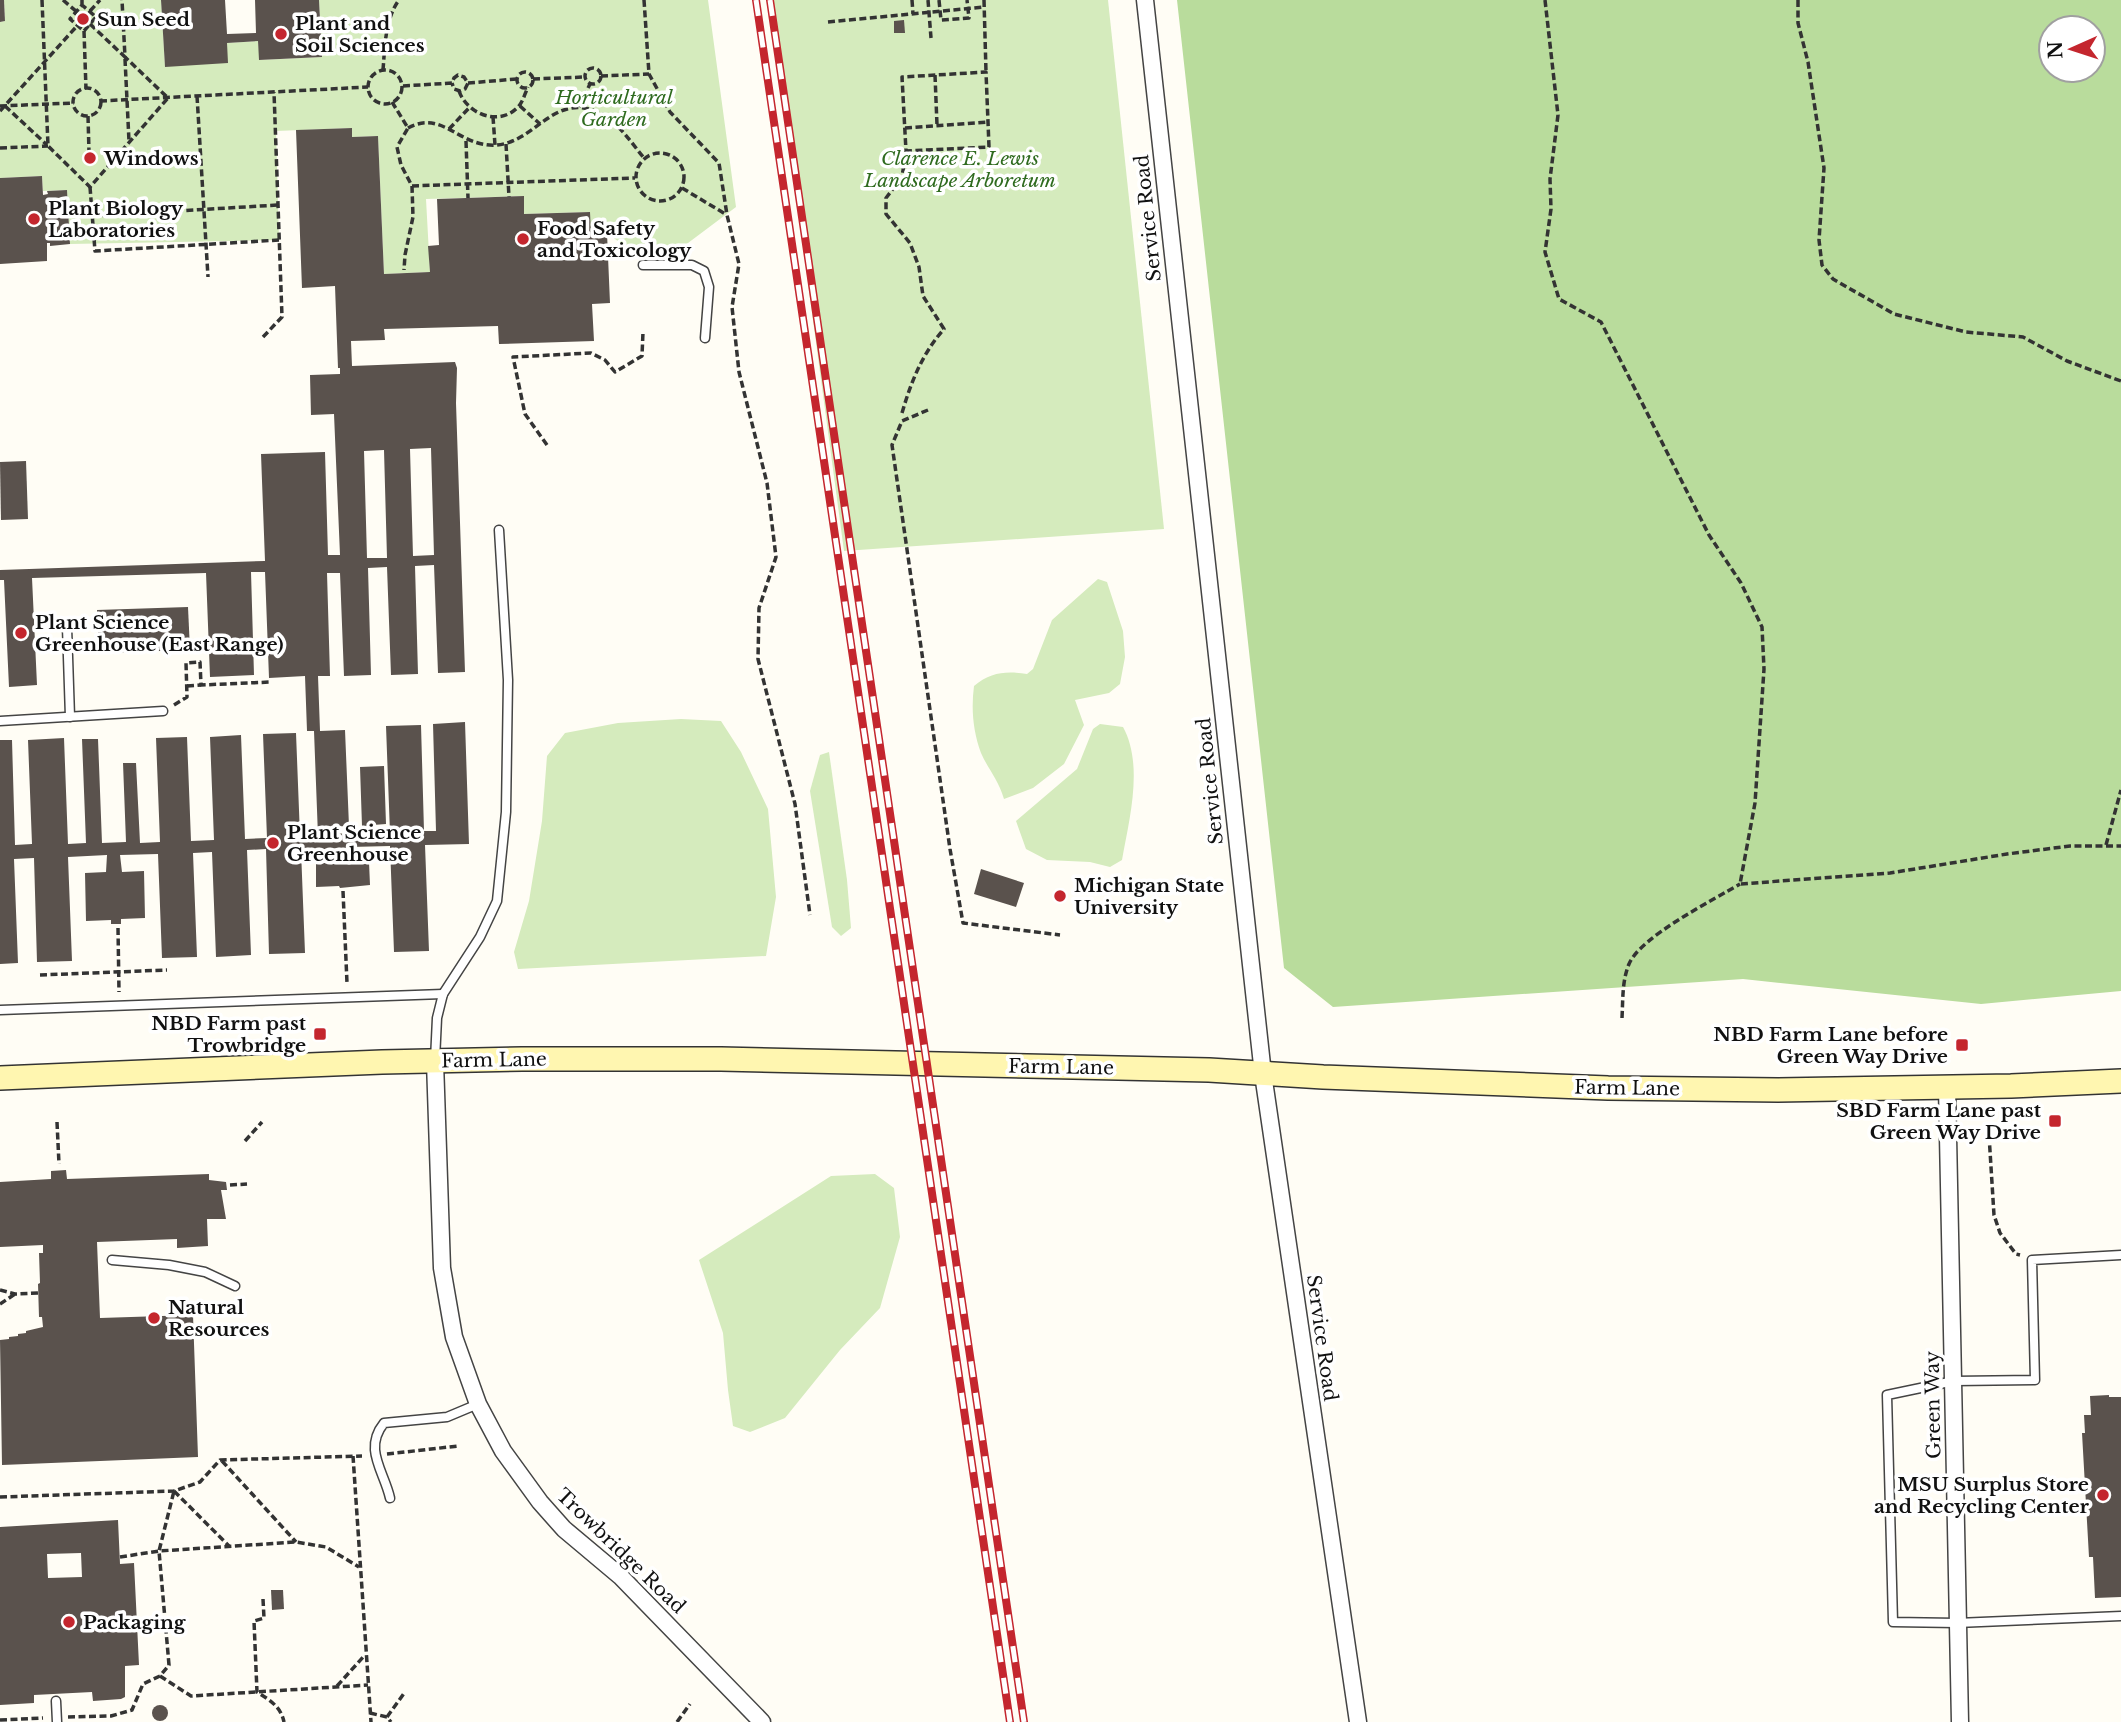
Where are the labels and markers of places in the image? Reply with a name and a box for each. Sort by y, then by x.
place label: Sun Seed [97,8,190,31]
marker: Sun Seed [75,11,91,27]
place label: Plant and Soil Sciences [295,12,425,57]
marker: Plant and Soil Sciences [273,26,289,42]
place label: Windows [103,147,199,170]
marker: Windows [82,150,98,166]
place label: Plant Biology Laboratories [48,197,184,242]
marker: Plant Biology Laboratories [26,211,42,227]
place label: Food Safety and Toxicology [537,217,692,262]
marker: Food Safety and Toxicology [515,231,531,247]
place label: Plant Science Greenhouse (East Range) [35,611,284,656]
marker: Plant Science Greenhouse (East Range) [13,625,29,641]
place label: Plant Science Greenhouse [287,821,421,866]
marker: Plant Science Greenhouse [265,835,281,851]
place label: Michigan State University [1074,874,1224,919]
marker: Michigan State University [1052,888,1068,904]
place label: NBD Farm past Trowbridge [151,1012,307,1057]
place label: NBD Farm Lane before Green Way Drive [1713,1023,1948,1068]
marker: NBD Farm past Trowbridge [312,1026,328,1042]
marker: NBD Farm Lane before Green Way Drive [1954,1037,1970,1053]
place label: SBD Farm Lane past Green Way Drive [1836,1099,2042,1144]
marker: SBD Farm Lane past Green Way Drive [2047,1113,2063,1129]
place label: Natural Resources [168,1296,270,1341]
marker: Natural Resources [146,1310,162,1326]
place label: MSU Surplus Store and Recycling Center [1874,1473,2090,1518]
marker: MSU Surplus Store and Recycling Center [2095,1487,2111,1503]
place label: Packaging [83,1611,187,1634]
marker: Packaging [61,1614,77,1630]

